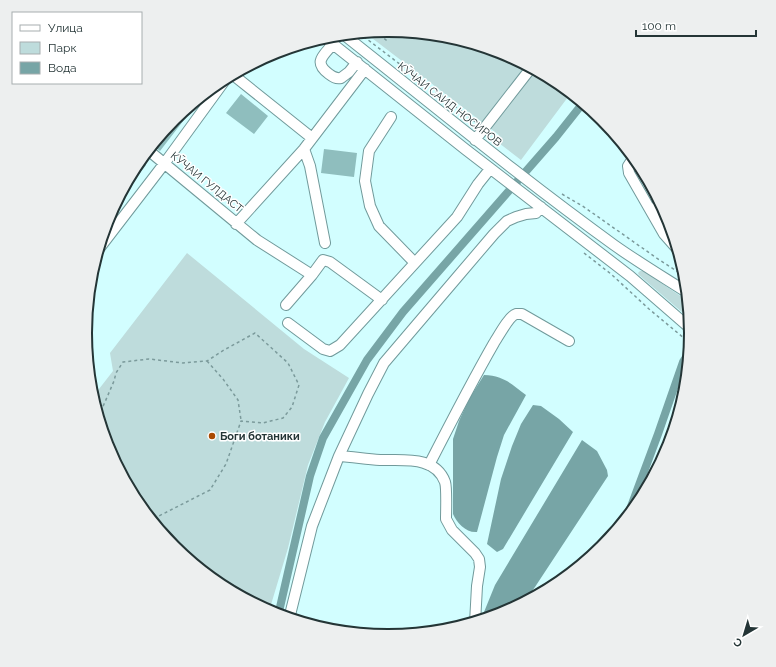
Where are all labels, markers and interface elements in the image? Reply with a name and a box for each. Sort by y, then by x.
legend [12,12,142,84]
scale bar [636,12,756,38]
text: 100 m [642,19,676,33]
text: Улица [48,21,83,35]
text: Парк [48,41,77,55]
street label: КӮЧАИ САИД НОСИРОВ [395,60,504,149]
text: Вода [48,61,77,75]
street label: КӮЧАИ ГУЛДАСТ [168,149,246,216]
place label: Боги ботаники [220,430,300,443]
marker: Боги ботаники [207,431,217,441]
north arrow [724,615,764,655]
text: С [731,635,745,650]

